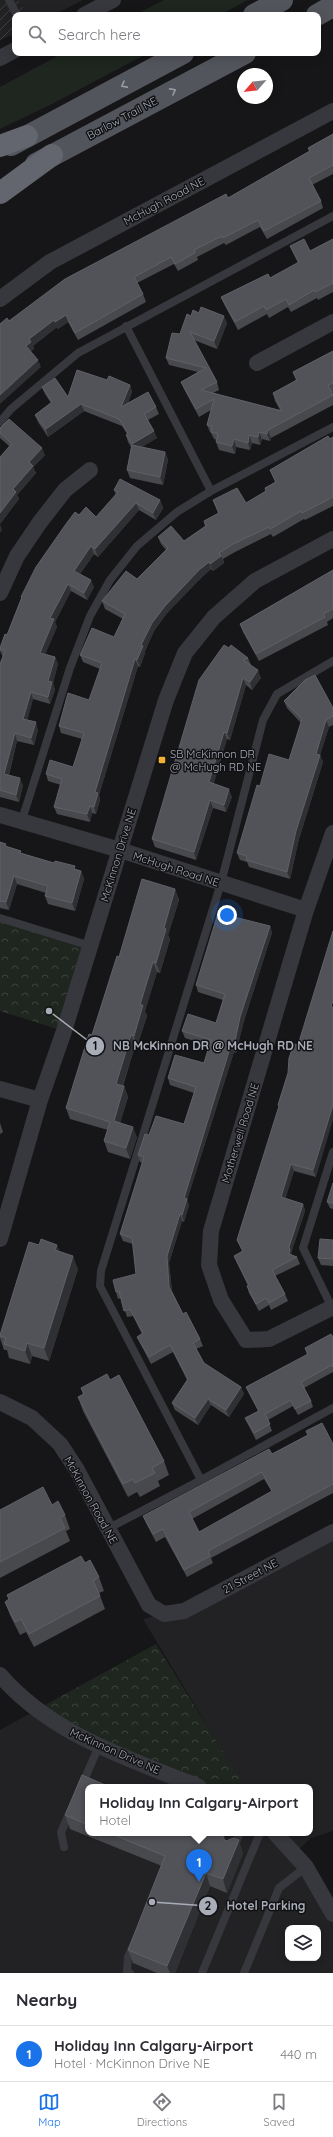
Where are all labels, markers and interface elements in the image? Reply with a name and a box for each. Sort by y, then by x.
search box [12,12,321,56]
icon: search [26,23,48,45]
text: Search here [58,25,141,44]
north arrow [237,68,273,104]
one-way arrow [120,80,128,87]
one-way arrow [169,88,176,95]
street label: Barlow Trail NE [85,94,159,142]
street label: McHugh Road NE [121,174,207,228]
place label: SB McKinnon DR @ McHugh RD NE [170,747,261,774]
marker: SB McKinnon DR @ McHugh RD NE [157,755,167,765]
street label: McKinnon Drive NE [97,807,139,903]
street label: McHugh Road NE [131,849,221,889]
your location [217,905,237,925]
callout: NB McKinnon DR @ McHugh RD NE [85,1034,321,1058]
text: 1 [93,1038,97,1053]
text: NB McKinnon DR @ McHugh RD NE [113,1038,313,1053]
street label: Motherwell Road NE [218,1081,262,1185]
street label: McKinnon Road NE [61,1454,121,1546]
street label: 21 Street NE [220,1556,280,1596]
street label: McKinnon Drive NE [68,1725,162,1777]
popup [85,1784,313,1836]
text: Holiday Inn Calgary-Airport [99,1793,299,1812]
text: Hotel [99,1812,131,1828]
pin: 1 [186,1849,212,1882]
callout: Hotel Parking [198,1894,314,1918]
text: 2 [205,1898,212,1913]
text: Hotel Parking [226,1898,306,1913]
map controls [285,1925,321,1961]
button: layers [285,1925,321,1961]
text: Nearby [16,1989,77,2010]
text: Holiday Inn Calgary-Airport [54,2036,254,2055]
text: 1 [26,2046,32,2062]
text: 440 m [280,2046,317,2062]
text: Hotel · McKinnon Drive NE [54,2055,210,2071]
tab: Map [38,2091,61,2129]
tab: Directions [137,2091,187,2129]
tab: Saved [263,2091,295,2129]

